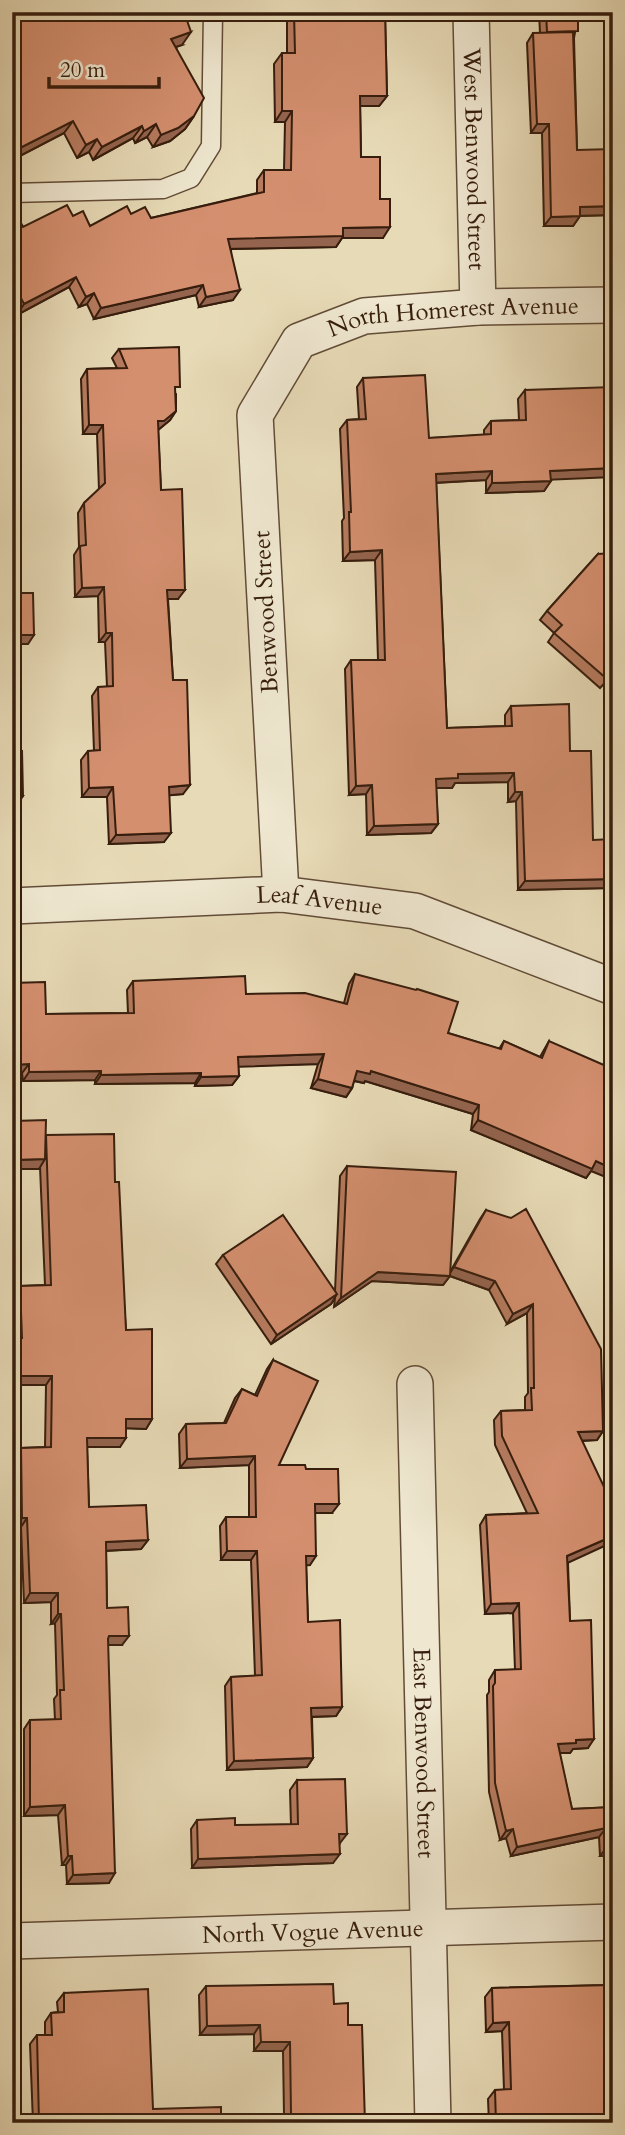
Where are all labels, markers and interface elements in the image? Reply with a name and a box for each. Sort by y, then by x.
scale bar [49,46,159,90]
street label: West Benwood Street [455,46,494,271]
text: 20 m [60,56,105,85]
street label: North Homerest Avenue [323,289,579,345]
street label: Benwood Street [245,529,287,694]
street label: Leaf Avenue [255,877,385,923]
street label: East Benwood Street [405,1647,443,1859]
street label: North Vogue Avenue [201,1911,424,1951]

